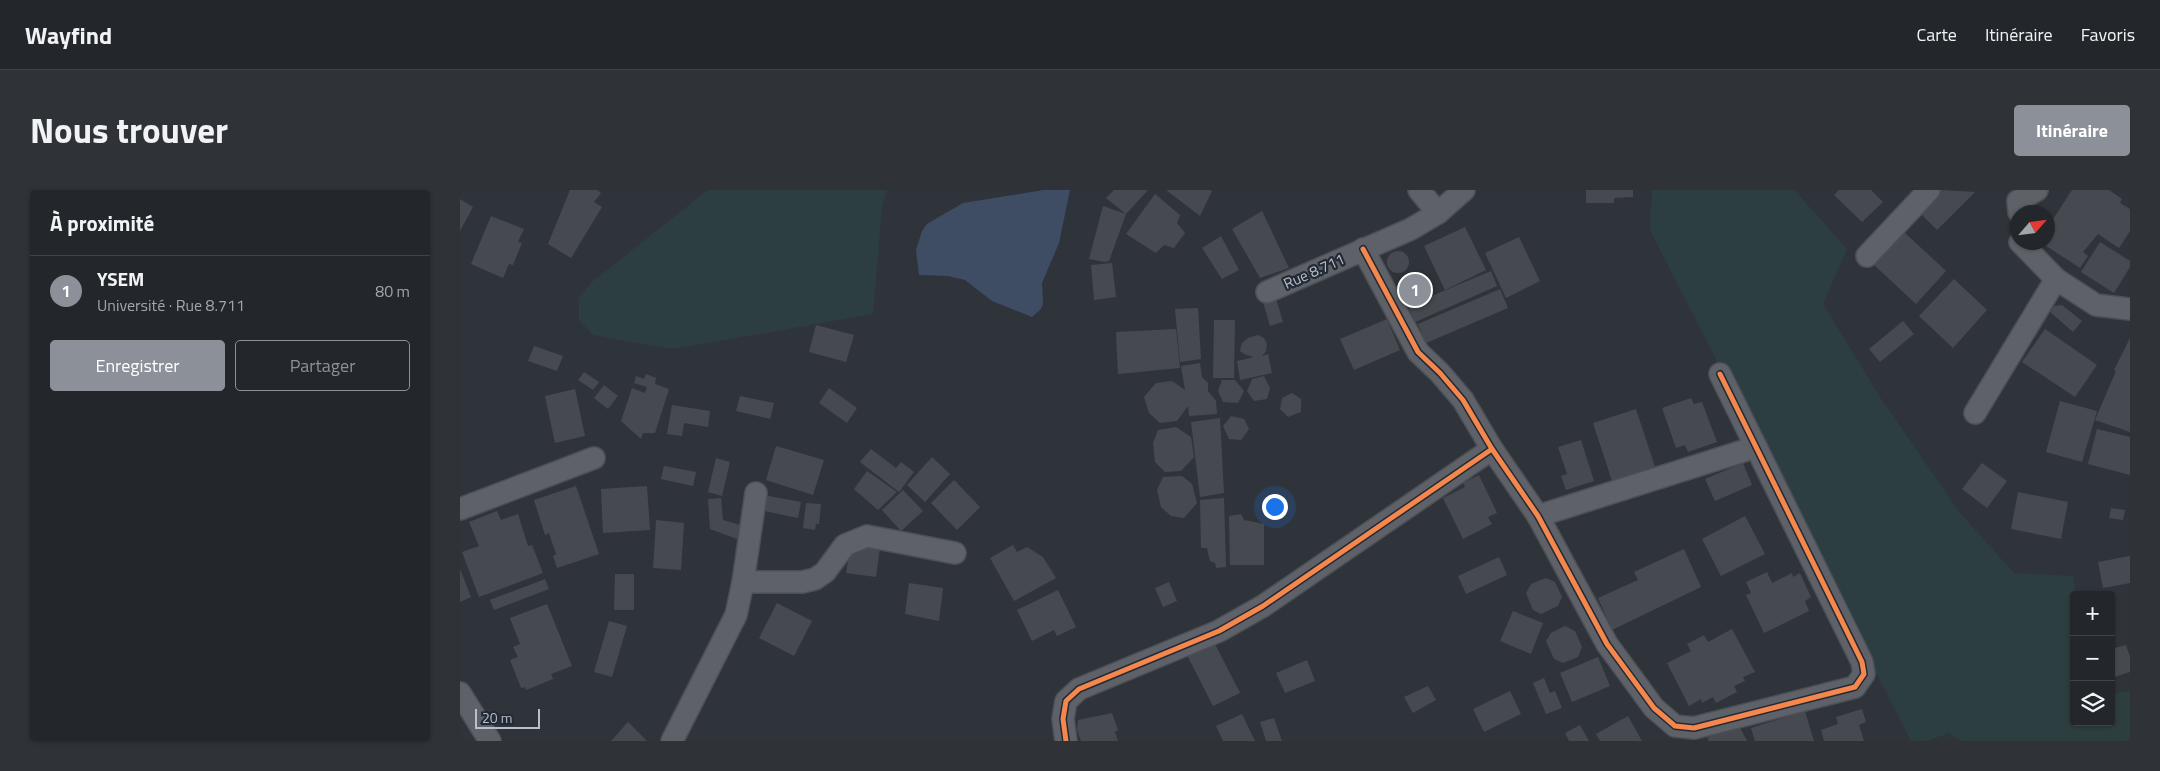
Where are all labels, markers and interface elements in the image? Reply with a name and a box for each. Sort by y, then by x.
text: Wayfind [25,17,112,53]
text: Carte [1916,21,1957,48]
text: Itinéraire [1985,21,2053,48]
text: Favoris [2081,21,2135,48]
text: Nous trouver [30,103,228,157]
button: Itinéraire [2014,105,2130,156]
north arrow [2010,205,2055,250]
text: À proximité [50,207,154,239]
street label: Rue 8.711 [1280,247,1348,295]
text: YSEM [97,264,144,293]
pin: 1 [1399,271,1431,309]
text: 1 [62,279,70,303]
text: 80 m [375,279,410,303]
text: Université · Rue 8.711 [97,293,245,317]
button: Enregistrer [50,340,225,391]
button: Partager [235,340,410,391]
your location [1262,494,1288,520]
map controls [2070,591,2115,726]
button: + [2070,591,2115,636]
button: − [2070,636,2115,681]
button: layers [2070,681,2115,726]
scale bar [475,706,540,729]
text: 20 m [482,707,512,728]

